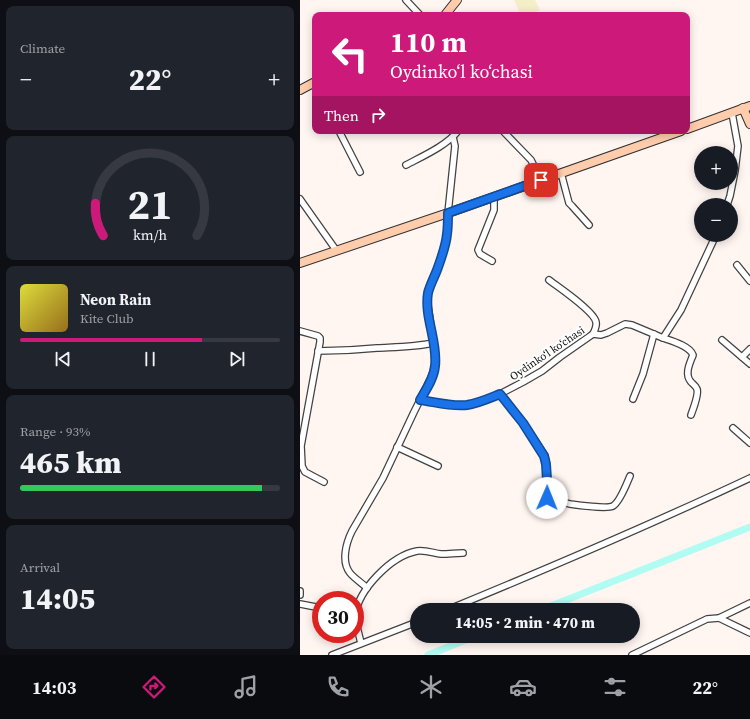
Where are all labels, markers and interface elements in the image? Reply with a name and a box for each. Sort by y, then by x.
text: 110 m [390,23,467,61]
icon: left [324,28,376,80]
text: Climate [20,40,65,57]
text: 22° [129,59,171,100]
text: Oydinkoʻl koʻchasi [390,59,533,84]
text: − [20,64,32,94]
text: + [268,64,280,94]
icon: right [367,104,389,126]
text: Then [324,105,359,126]
map controls [694,146,738,242]
button: + [694,146,738,190]
pin [524,163,558,197]
icon: arrive [530,169,552,191]
text: 21 [127,175,173,232]
button: − [694,198,738,242]
text: km/h [133,224,167,244]
text: Neon Rain [80,289,151,310]
text: Kite Club [80,310,133,327]
street label: Oydinkoʻl koʻchasi [507,323,588,384]
icon: previous [52,348,74,370]
icon: pause [139,348,161,370]
icon: next [226,348,248,370]
text: Range · 93% [20,423,91,440]
text: 465 km [20,442,121,483]
position arrow [526,477,568,519]
text: Arrival [20,559,60,576]
text: 14:05 [20,578,95,619]
speed limit sign: 30 [312,591,364,643]
text: 14:05 · 2 min · 470 m [455,612,595,633]
icon: directions [140,673,168,701]
icon: music [232,673,260,701]
icon: phone [324,673,352,701]
icon: climate [417,673,445,701]
icon: car [509,673,537,701]
icon: filters [601,673,629,701]
text: 14:03 [32,675,76,700]
text: 22° [693,675,718,700]

